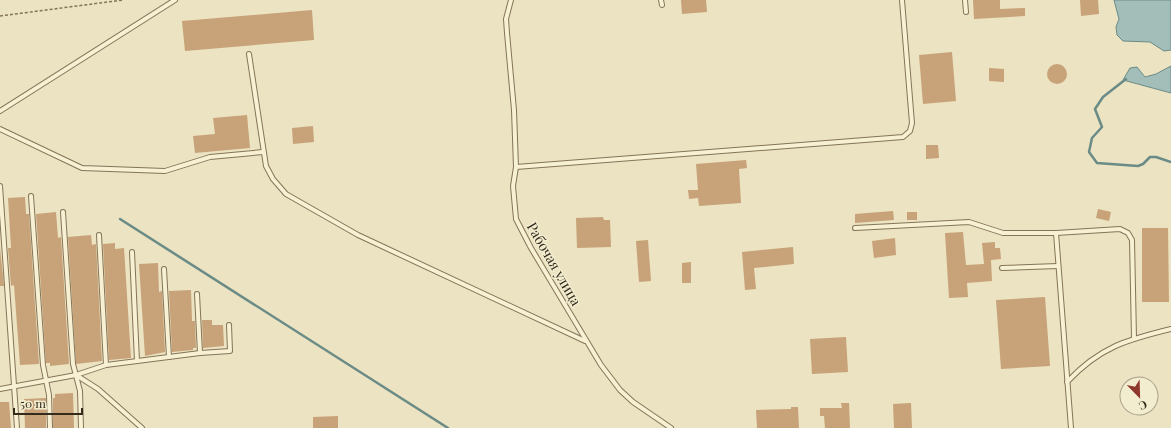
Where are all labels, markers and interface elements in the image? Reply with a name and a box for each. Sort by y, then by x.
street label: Рабочая улица [523,218,586,309]
north arrow [1119,376,1159,416]
scale bar [14,390,82,416]
text: 50 m [20,395,46,411]
text: С [1136,397,1150,414]

